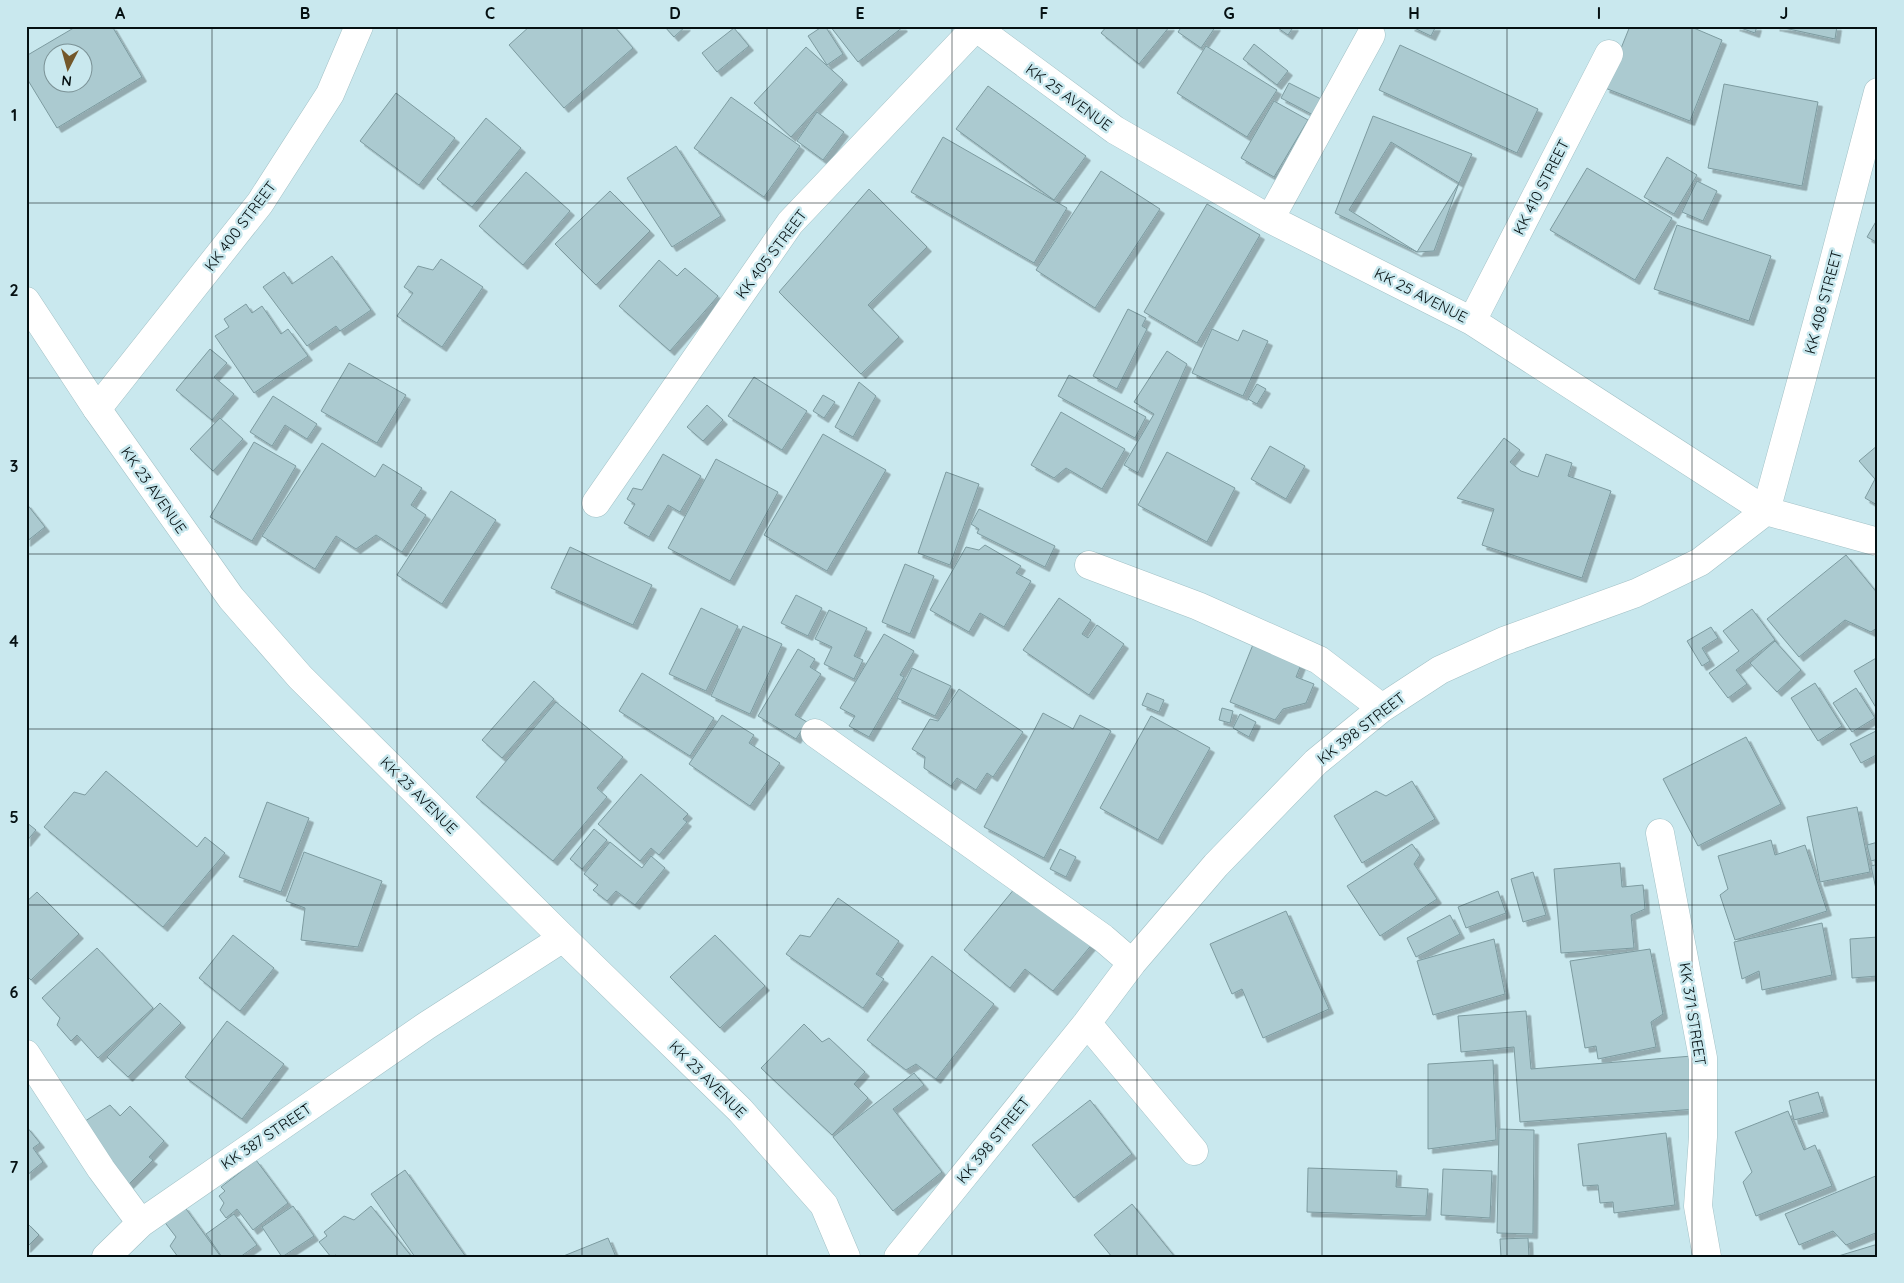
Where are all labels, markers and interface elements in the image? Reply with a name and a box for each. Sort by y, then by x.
text: A [115,3,126,23]
text: B [300,3,310,23]
text: C [485,3,495,23]
text: D [669,3,681,23]
text: E [855,3,865,23]
text: F [1040,3,1049,23]
text: G [1223,3,1235,23]
text: H [1408,3,1420,23]
text: I [1597,3,1601,23]
text: J [1780,3,1788,23]
north arrow [42,42,92,92]
street label: KK 25 AVENUE [1022,59,1116,135]
text: N [61,71,73,90]
text: 1 [11,105,17,125]
street label: KK 410 STREET [1509,136,1573,238]
street label: KK 400 STREET [200,177,280,275]
street label: KK 405 STREET [731,206,811,302]
street label: KK 408 STREET [1800,248,1846,356]
street label: KK 25 AVENUE [1371,263,1471,327]
text: 2 [9,280,19,300]
street label: KK 23 AVENUE [117,443,191,537]
text: 3 [10,456,18,476]
text: 4 [9,631,19,651]
street label: KK 398 STREET [1313,688,1409,768]
street label: KK 23 AVENUE [376,752,462,838]
text: 5 [9,807,19,827]
street label: KK 371 STREET [1675,961,1711,1067]
text: 6 [10,982,19,1002]
street label: KK 23 AVENUE [665,1036,751,1122]
street label: KK 398 STREET [952,1093,1034,1187]
street label: KK 387 STREET [217,1099,315,1173]
text: 7 [10,1157,19,1177]

